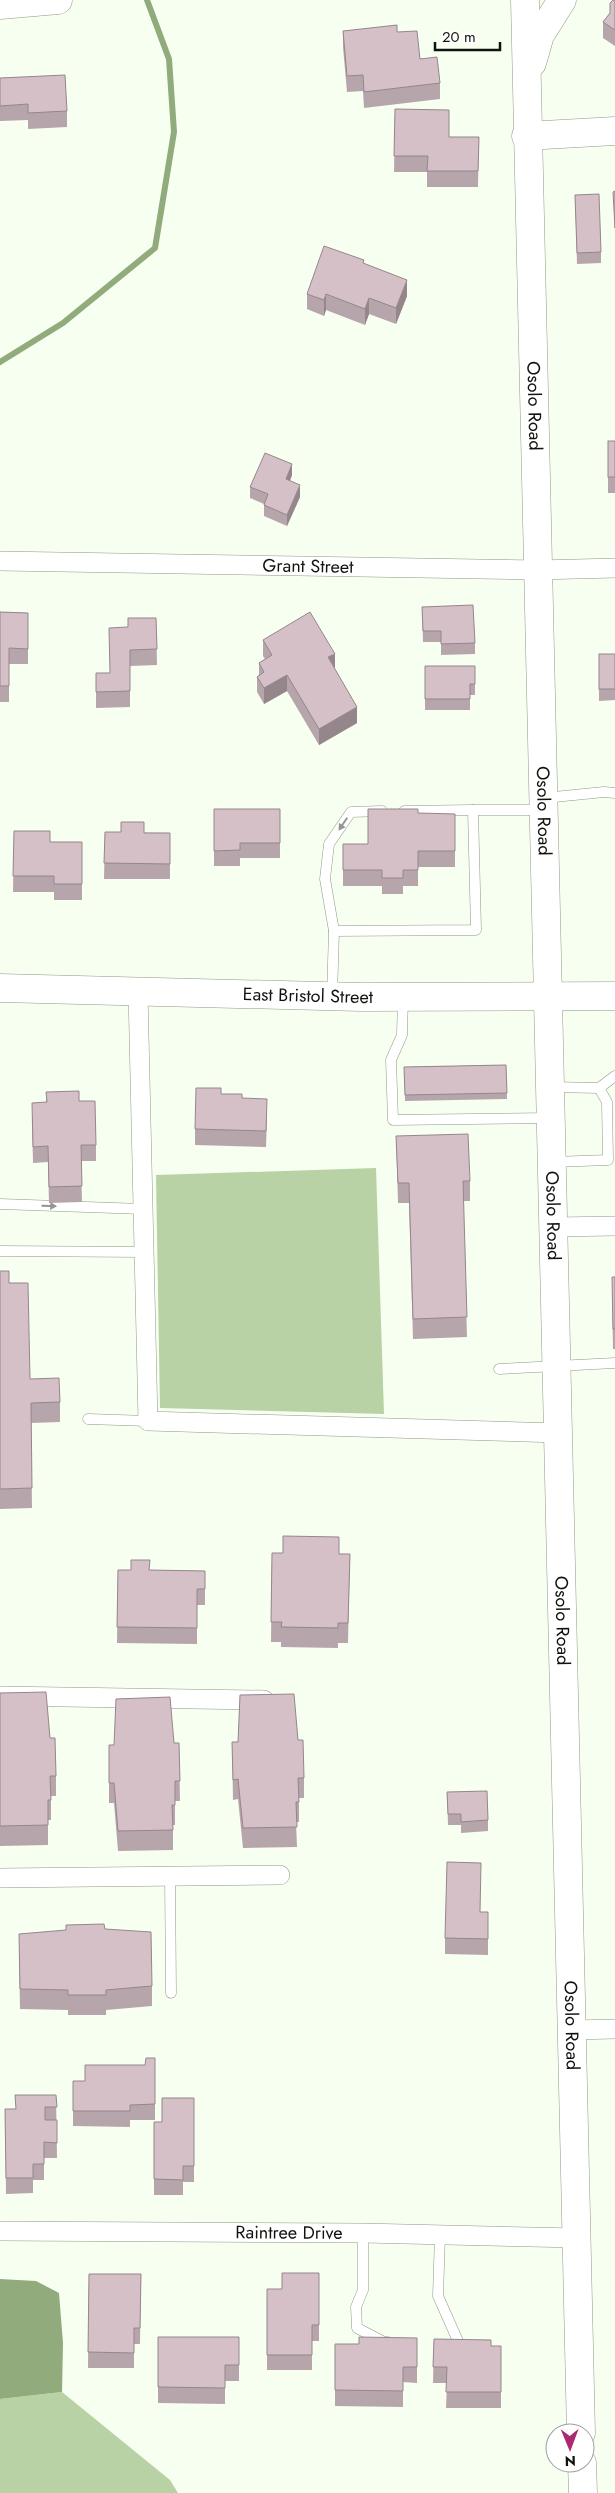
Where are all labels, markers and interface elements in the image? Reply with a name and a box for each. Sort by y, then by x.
scale bar [435,20,500,52]
text: 20 m [442,26,476,48]
street label: Osolo Road [520,361,548,451]
street label: Grant Street [262,552,354,580]
street label: Osolo Road [530,766,558,856]
one-way arrow [338,817,348,830]
street label: East Bristol Street [242,981,374,1010]
street label: Osolo Road [539,1171,567,1261]
one-way arrow [41,1202,57,1210]
street label: Osolo Road [548,1576,576,1666]
street label: Osolo Road [558,1980,586,2071]
street label: Raintree Drive [235,2219,343,2246]
north arrow [545,2423,595,2473]
text: N [564,2451,576,2471]

